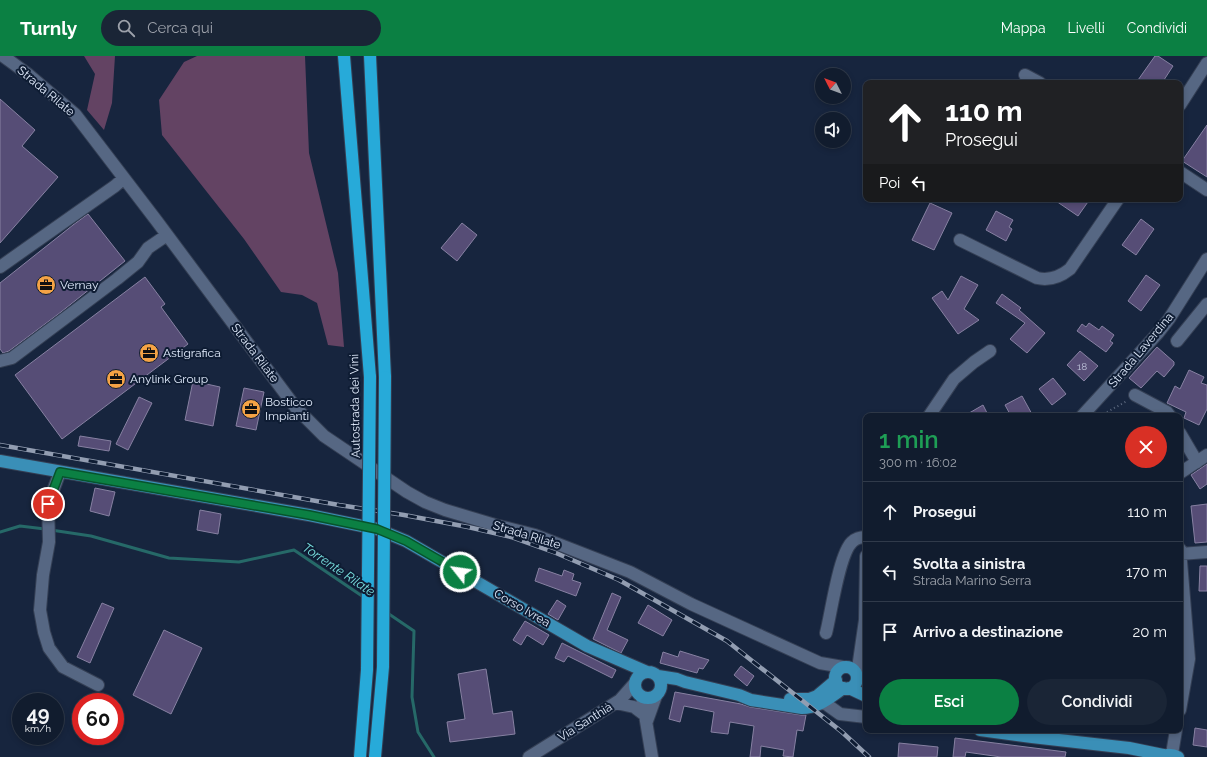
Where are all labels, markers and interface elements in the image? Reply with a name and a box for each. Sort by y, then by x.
search box [101,10,381,46]
text: Turnly [20,17,77,39]
icon: search [115,17,137,39]
text: Cerca qui [147,19,213,37]
text: Mappa [1001,20,1046,36]
text: Livelli [1068,20,1105,36]
text: Condividi [1127,20,1187,36]
street label: Strada Rilate [15,63,77,119]
north arrow [815,68,851,104]
map controls [815,68,851,148]
text: 110 m [945,95,1023,128]
icon: ahead [879,96,931,148]
button: sound [815,112,851,148]
text: Prosegui [945,129,1018,150]
icon: left [908,172,930,194]
text: Poi [879,174,900,192]
office icon: Vernay [35,274,57,296]
place label: Vernay [60,278,99,292]
street label: Strada Laverdina [1106,310,1176,390]
street label: Strada Rilate [228,321,282,385]
office icon: Astigrafica [138,342,160,364]
place label: Astigrafica [163,346,221,360]
street label: Autostrada dei Vini [347,354,363,458]
house number: 18 [1077,361,1087,372]
office icon: Anylink Group [105,368,127,390]
place label: Anylink Group [130,372,208,386]
place label: Bosticco Impianti [265,395,313,423]
office icon: Bosticco Impianti [240,398,262,420]
text: 1 min [879,425,939,454]
button: close [1125,426,1167,468]
text: 300 m · 16:02 [879,455,957,470]
pin [31,487,65,521]
icon: arrive [37,493,59,515]
icon: ahead [879,501,901,523]
text: Prosegui [913,503,976,521]
text: 110 m [1127,503,1167,521]
street label: Strada Rilate [491,518,563,552]
water label: Torrente Rilate [300,540,378,599]
position arrow [439,551,481,593]
text: Svolta a sinistra [913,555,1025,573]
icon: left [879,561,901,583]
text: 170 m [1126,563,1167,581]
text: Strada Marino Serra [913,573,1031,588]
street label: Corso Ivrea [491,586,553,630]
icon: arrive [879,621,901,643]
text: Arrivo a destinazione [913,623,1063,641]
text: 20 m [1132,623,1167,641]
button: Esci [879,679,1019,725]
button: Condividi [1027,679,1167,725]
speed limit sign: 60 [72,693,124,745]
street label: Via Santhià [555,700,615,744]
text: 49 [26,702,50,726]
text: km/h [25,723,51,734]

